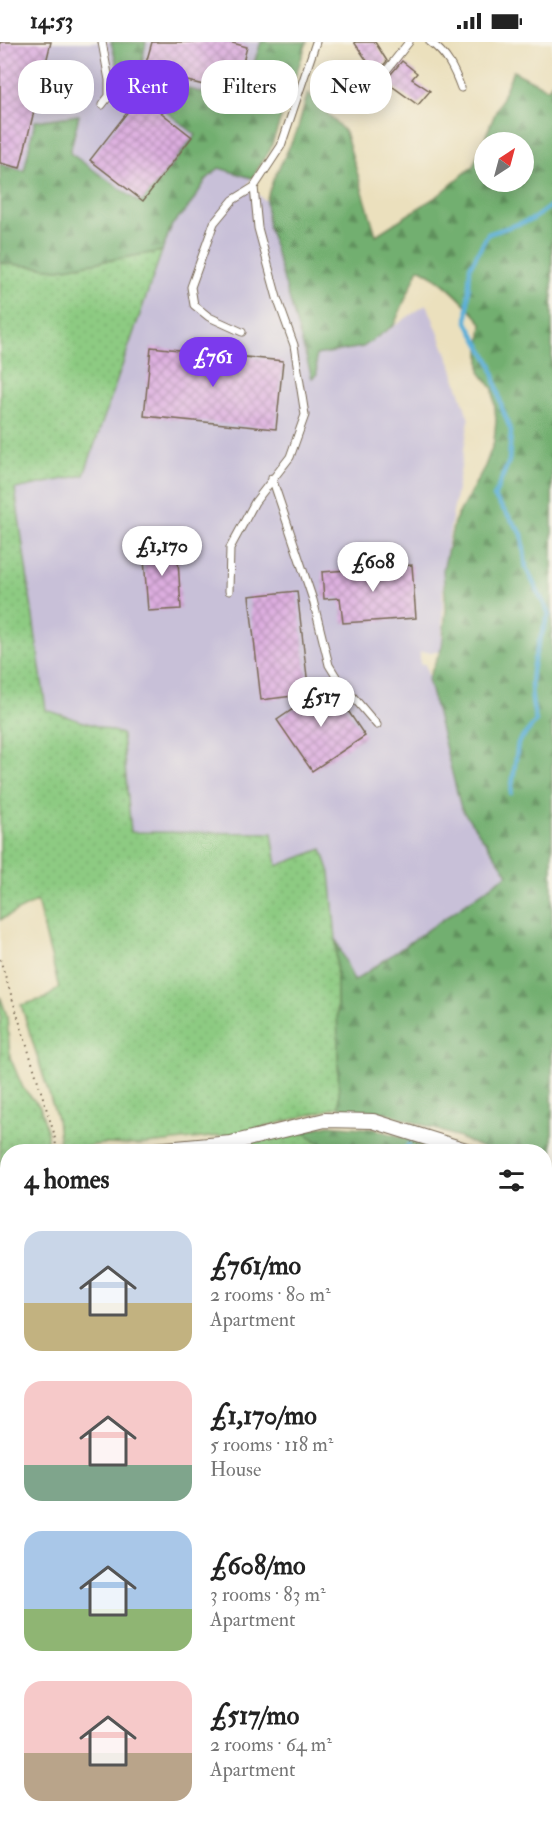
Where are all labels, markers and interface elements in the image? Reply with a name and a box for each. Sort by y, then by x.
text: 14:53 [30,7,73,35]
chip: Buy [18,60,94,114]
chip: Rent [106,60,189,114]
chip: Filters [201,60,298,114]
chip: New [310,60,392,114]
north arrow [474,132,534,192]
map controls [474,132,534,192]
pin: £761 [177,337,249,388]
text: £761 [193,344,233,369]
pin: £1,170 [113,526,211,577]
text: £1,170 [136,533,188,558]
pin: £608 [337,542,409,593]
text: £608 [351,549,395,574]
pin: £517 [285,677,357,728]
text: £517 [302,684,340,709]
text: 4 homes [24,1164,110,1196]
icon: filters [495,1164,528,1197]
text: £761/mo [210,1250,301,1282]
icon: home [72,1255,144,1327]
text: 2 rooms · 80 m² [210,1282,331,1307]
text: Apartment [210,1307,295,1332]
text: £1,170/mo [210,1400,317,1432]
icon: home [72,1405,144,1477]
text: 5 rooms · 118 m² [210,1432,333,1457]
text: House [210,1457,261,1482]
text: £608/mo [210,1550,305,1582]
icon: home [72,1555,144,1627]
text: 3 rooms · 83 m² [210,1582,326,1607]
text: Apartment [210,1607,295,1632]
text: £517/mo [210,1700,299,1732]
icon: home [72,1705,144,1777]
text: 2 rooms · 64 m² [210,1732,332,1757]
text: Apartment [210,1757,295,1782]

